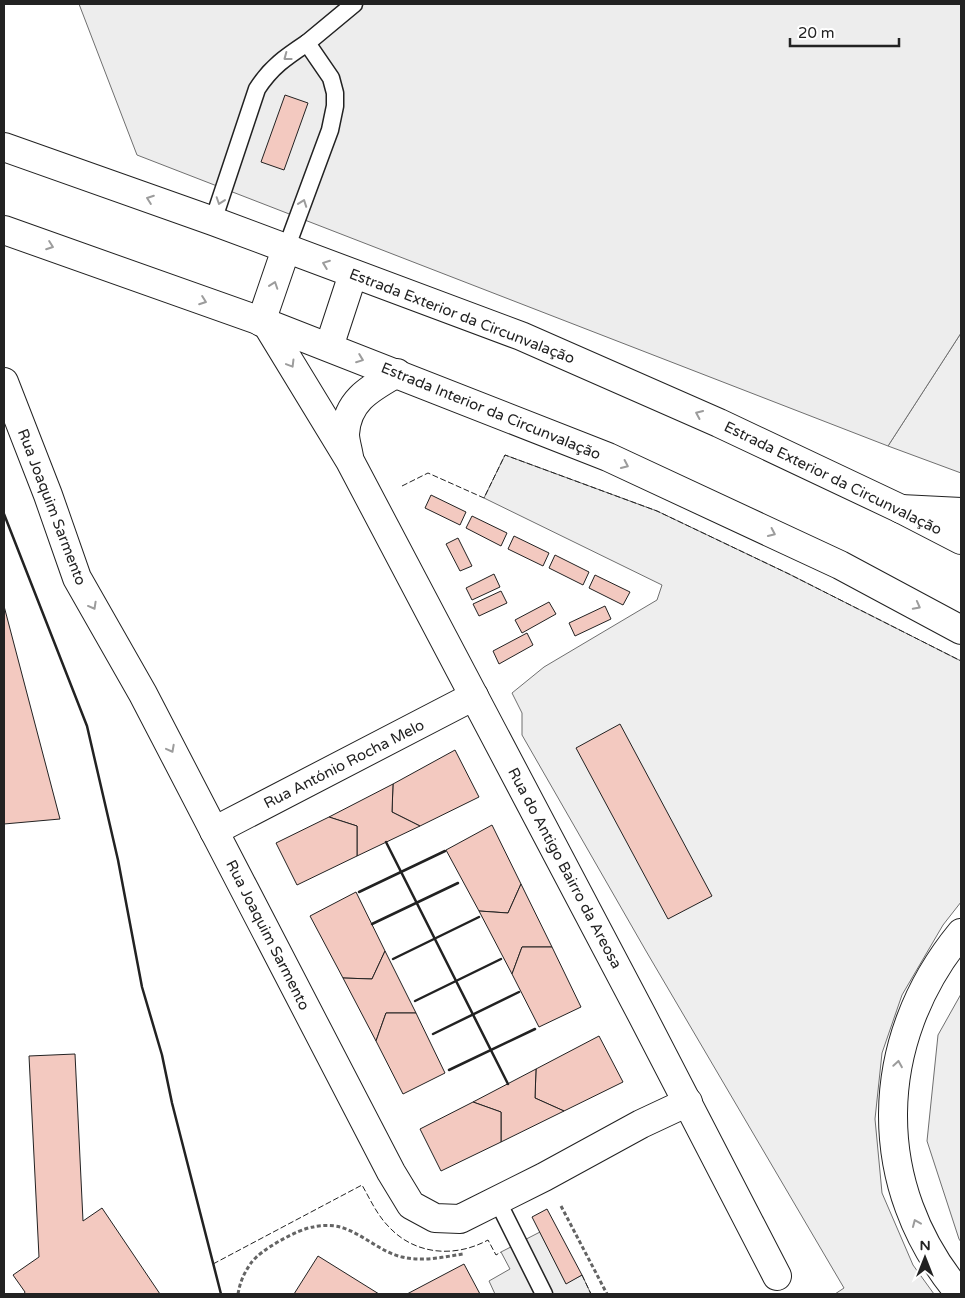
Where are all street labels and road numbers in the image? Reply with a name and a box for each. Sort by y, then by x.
street label: Estrada Exterior da Circunvalação [347,265,577,367]
street label: Estrada Interior da Circunvalação [379,359,603,463]
street label: Estrada Exterior da Circunvalação [721,417,945,539]
street label: Rua Joaquim Sarmento [14,426,90,588]
street label: Rua António Rocha Melo [261,716,427,812]
street label: Rua do Antigo Bairro da Areosa [504,764,626,972]
street label: Rua Joaquim Sarmento [222,857,314,1013]

